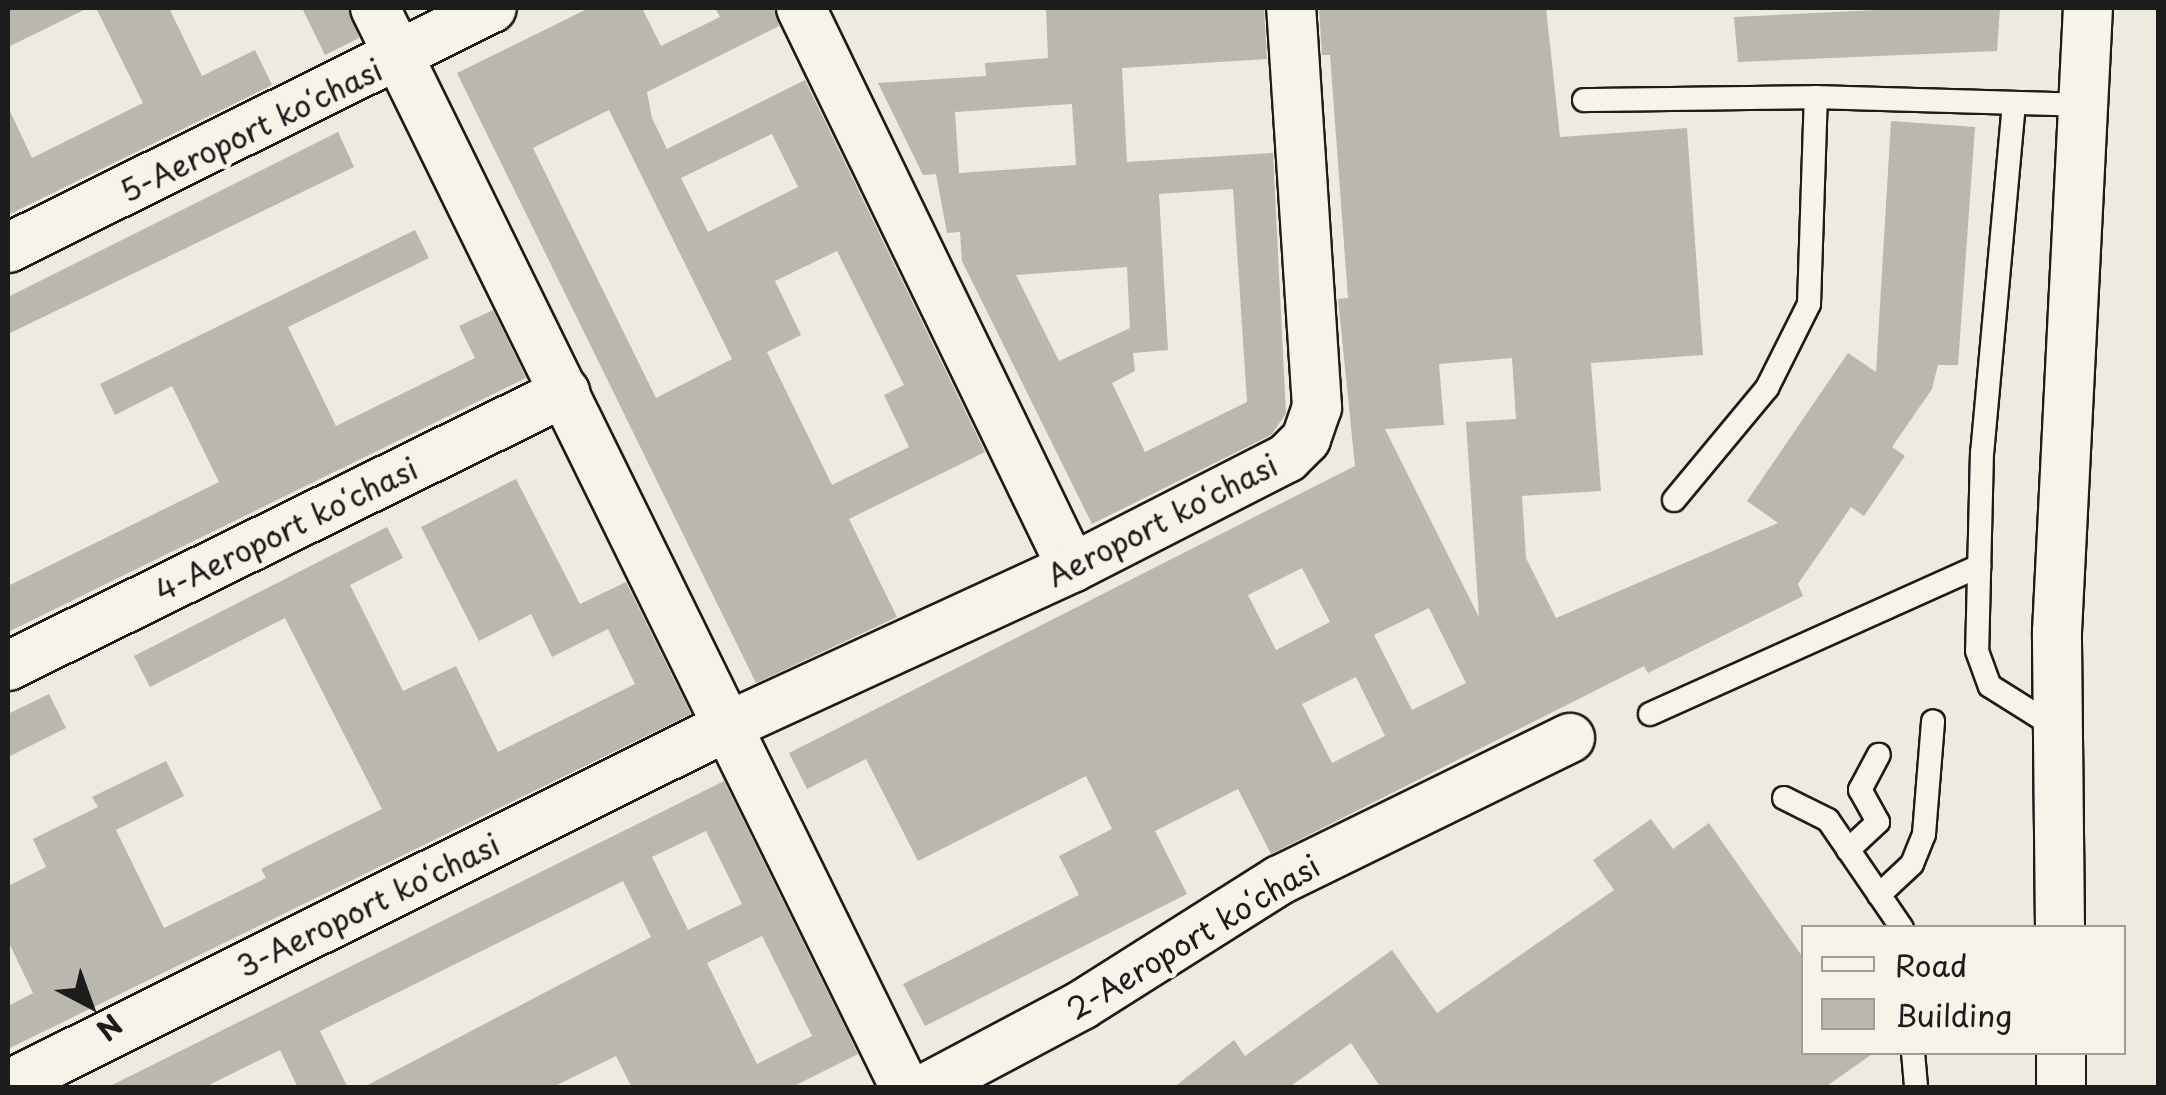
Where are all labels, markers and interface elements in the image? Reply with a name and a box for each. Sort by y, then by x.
street label: 5-Aeroport koʻchasi [114,51,388,209]
street label: Aeroport koʻchasi [1041,447,1283,593]
street label: 4-Aeroport koʻchasi [149,450,423,608]
street label: 3-Aeroport koʻchasi [231,826,505,984]
street label: 2-Aeroport koʻchasi [1060,847,1326,1027]
legend [1801,925,2126,1055]
text: Road [1895,942,1968,987]
north arrow [40,955,140,1055]
text: Building [1895,992,2012,1037]
text: N [88,1005,132,1052]

